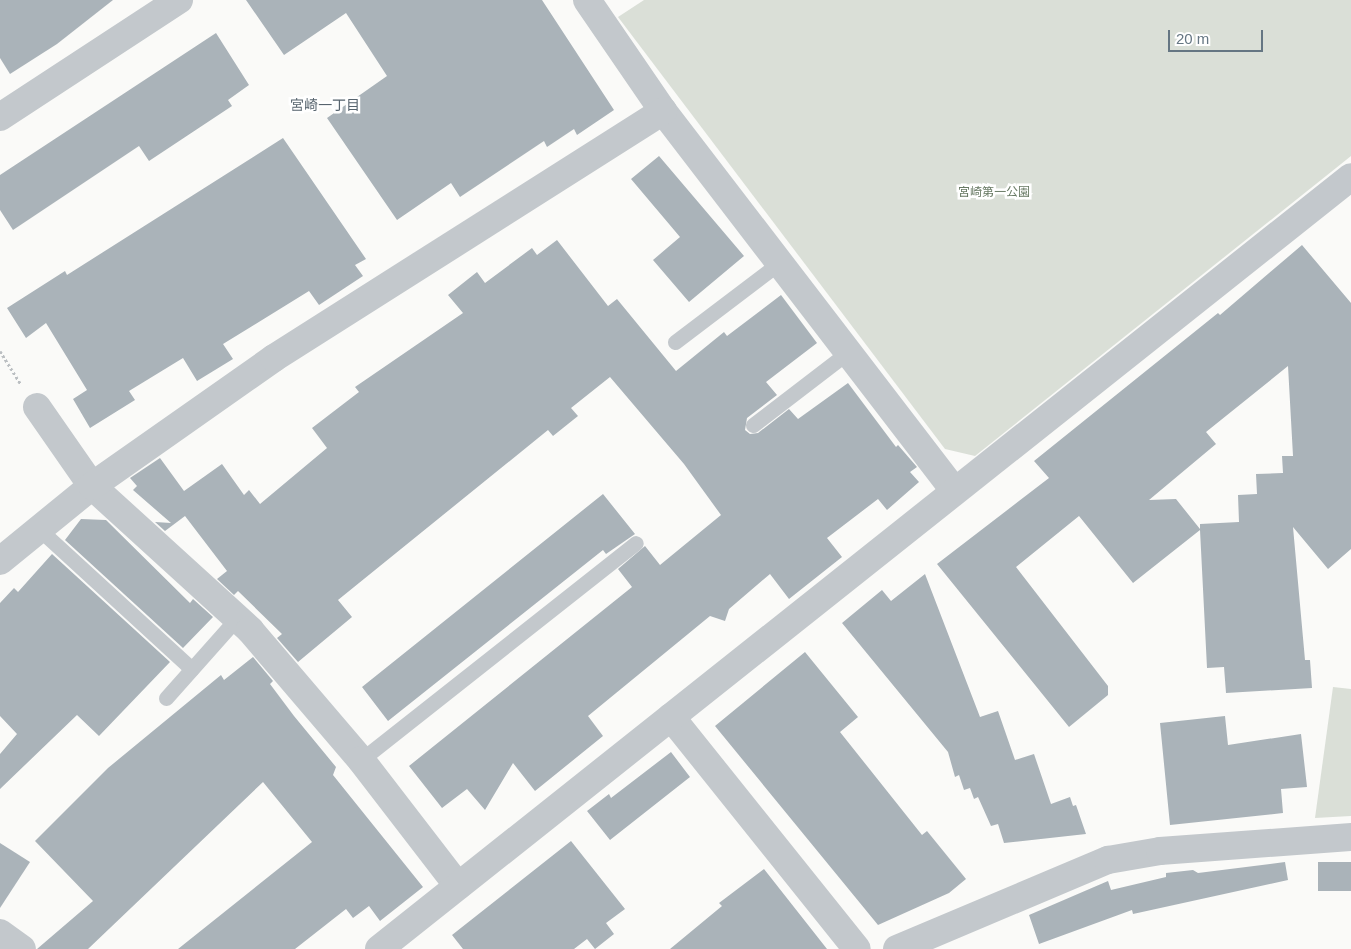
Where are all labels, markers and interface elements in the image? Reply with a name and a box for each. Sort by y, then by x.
scale bar [1171,20,1266,52]
text: 20 m [1176,30,1209,47]
district label: 宮崎一丁目 [290,97,360,113]
park label: 宮崎第一公園 [958,186,1030,200]

